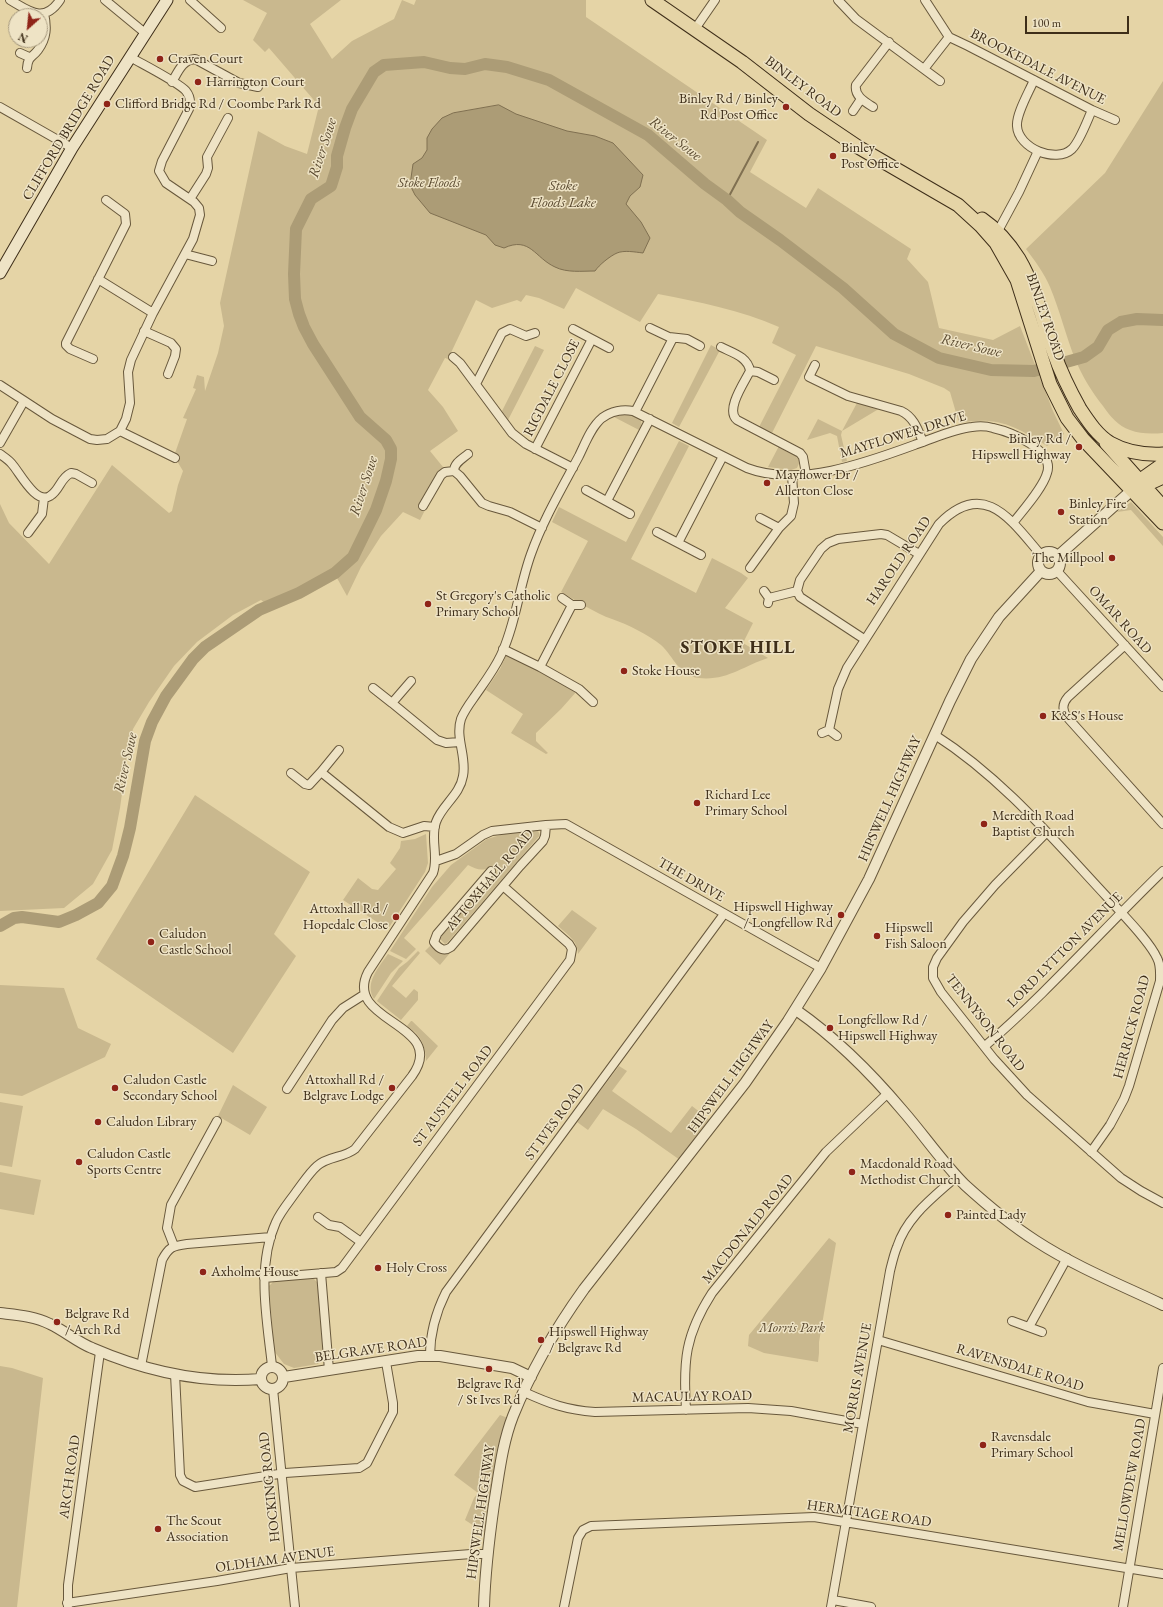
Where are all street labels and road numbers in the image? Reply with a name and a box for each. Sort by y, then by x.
street label: BROOKEDALE AVENUE [967,25,1109,109]
street label: CLIFFORD BRIDGE ROAD [19,52,119,204]
street label: BINLEY ROAD [761,53,845,121]
street label: BINLEY ROAD [1022,271,1068,363]
street label: RIGDALE CLOSE [520,337,584,439]
street label: MAYFLOWER DRIVE [838,408,968,462]
street label: HAROLD ROAD [863,513,935,609]
street label: OMAR ROAD [1085,582,1155,658]
street label: HIPSWELL HIGHWAY [855,734,925,864]
street label: ATTOXHALL ROAD [443,826,537,934]
street label: THE DRIVE [655,854,727,906]
street label: LORD LYTTON AVENUE [1004,889,1126,1011]
street label: TENNYSON ROAD [942,971,1028,1075]
street label: HERRICK ROAD [1110,973,1154,1081]
street label: HIPSWELL HIGHWAY [684,1017,778,1137]
street label: ST AUSTELL ROAD [410,1042,496,1150]
street label: ST IVES ROAD [522,1080,588,1164]
street label: MACDONALD ROAD [699,1171,797,1287]
street label: MORRIS AVENUE [840,1322,876,1434]
street label: BELGRAVE ROAD [314,1334,428,1366]
street label: RAVENSDALE ROAD [954,1341,1086,1395]
street label: MACAULAY ROAD [632,1388,752,1406]
street label: MELLOWDEW ROAD [1110,1417,1150,1553]
street label: HOCKING ROAD [256,1431,284,1543]
street label: ARCH ROAD [56,1434,84,1520]
street label: HIPSWELL HIGHWAY [463,1444,499,1580]
street label: HERMITAGE ROAD [806,1497,932,1531]
street label: OLDHAM AVENUE [214,1543,336,1577]

